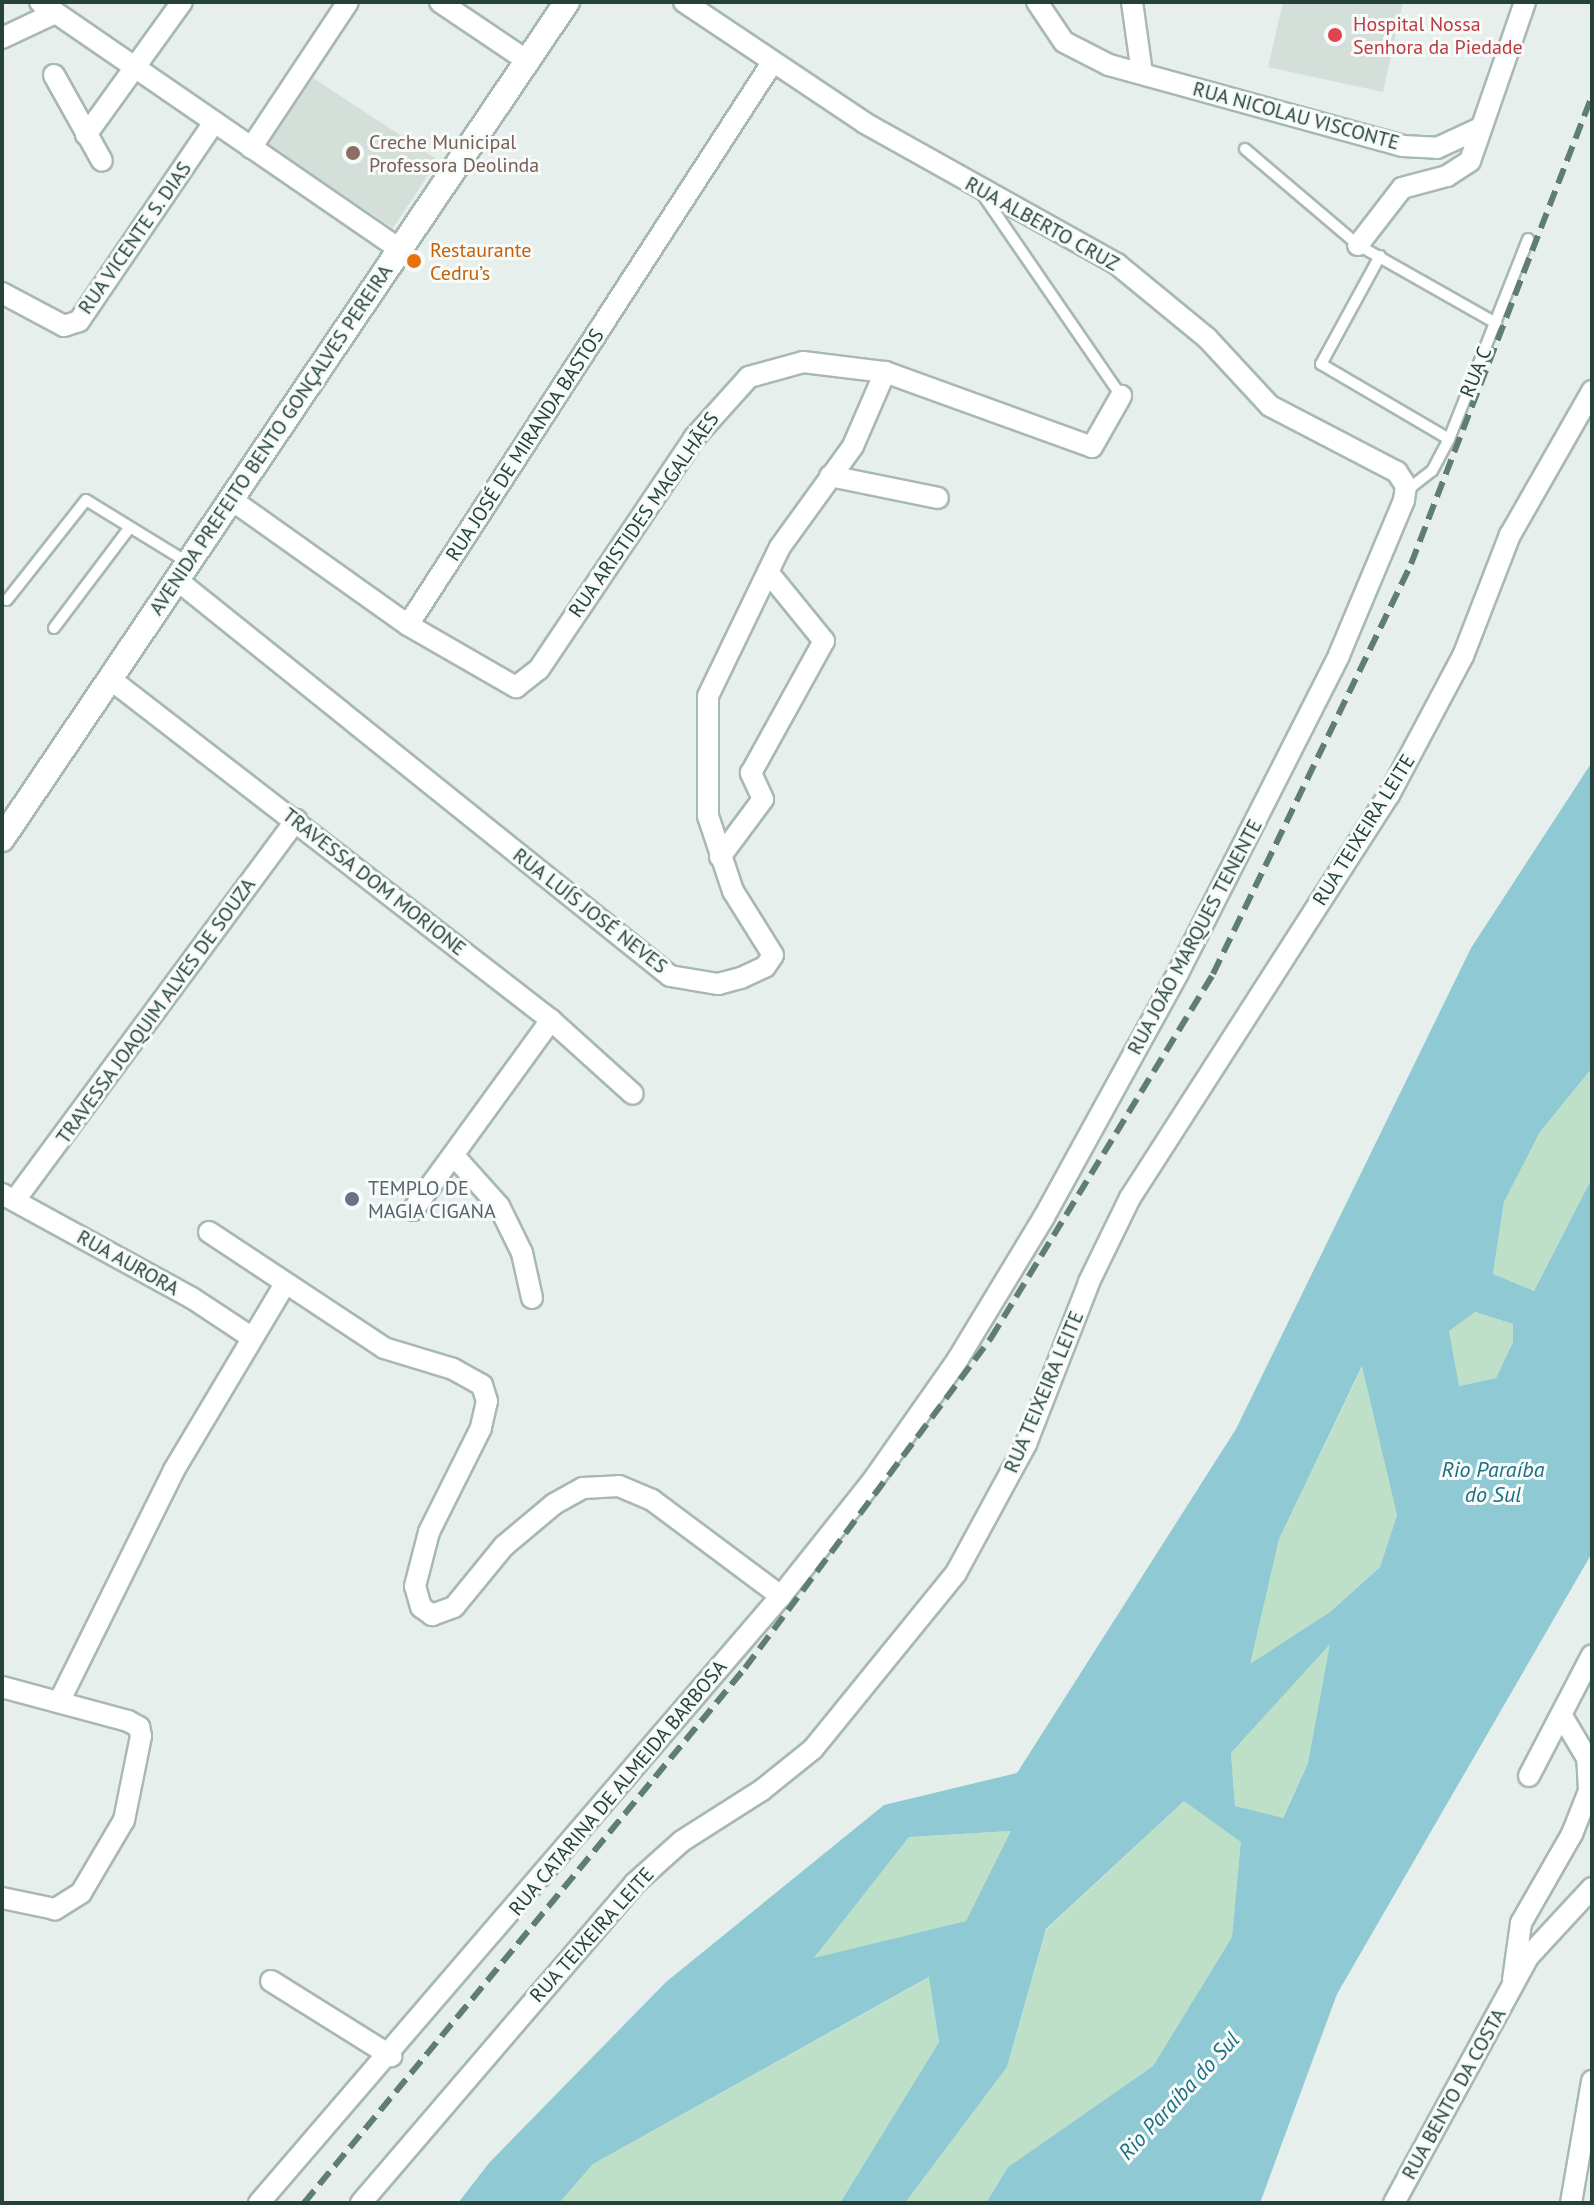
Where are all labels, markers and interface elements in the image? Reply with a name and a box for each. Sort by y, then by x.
place label: Hospital Nossa Senhora da Piedade [1353,12,1523,59]
marker: Hospital Nossa Senhora da Piedade [1324,24,1346,46]
street label: RUA NICOLAU VISCONTE [1190,77,1402,155]
place label: Creche Municipal Professora Deolinda [369,130,539,177]
marker: Creche Municipal Professora Deolinda [344,144,362,162]
street label: RUA VICENTE S. DIAS [73,156,197,320]
street label: RUA ALBERTO CRUZ [960,171,1124,277]
place label: Restaurante Cedru’s [430,238,531,285]
marker: Restaurante Cedru’s [405,252,423,270]
street label: AVENIDA PREFEITO BENTO GONÇALVES PEREIRA [144,260,398,620]
street label: RUA JOSÉ DE MIRANDA BASTOS [440,324,610,566]
street label: RUA C [1455,343,1497,401]
street label: RUA ARISTIDES MAGALHÃES [563,407,725,623]
street label: RUA TEIXEIRA LEITE [1307,749,1421,911]
street label: TRAVESSA DOM MORIONE [277,803,471,961]
street label: RUA JOÃO MARQUES TENENTE [1122,815,1268,1059]
street label: RUA LUÍS JOSÉ NEVES [508,843,672,979]
street label: TRAVESSA JOAQUIM ALVES DE SOUZA [51,873,261,1149]
place label: TEMPLO DE MAGIA CIGANA [368,1176,496,1223]
marker: TEMPLO DE MAGIA CIGANA [343,1190,361,1208]
street label: RUA AURORA [72,1225,184,1301]
street label: RUA TEIXEIRA LEITE [999,1306,1089,1478]
water label: Rio Paraíba do Sul [1442,1456,1544,1508]
street label: RUA CATARINA DE ALMEIDA BARBOSA [503,1654,733,1922]
street label: RUA TEIXEIRA LEITE [524,1862,660,2008]
street label: RUA BENTO DA COSTA [1397,2004,1511,2184]
water label: Rio Paraíba do Sul [1113,2027,1245,2165]

